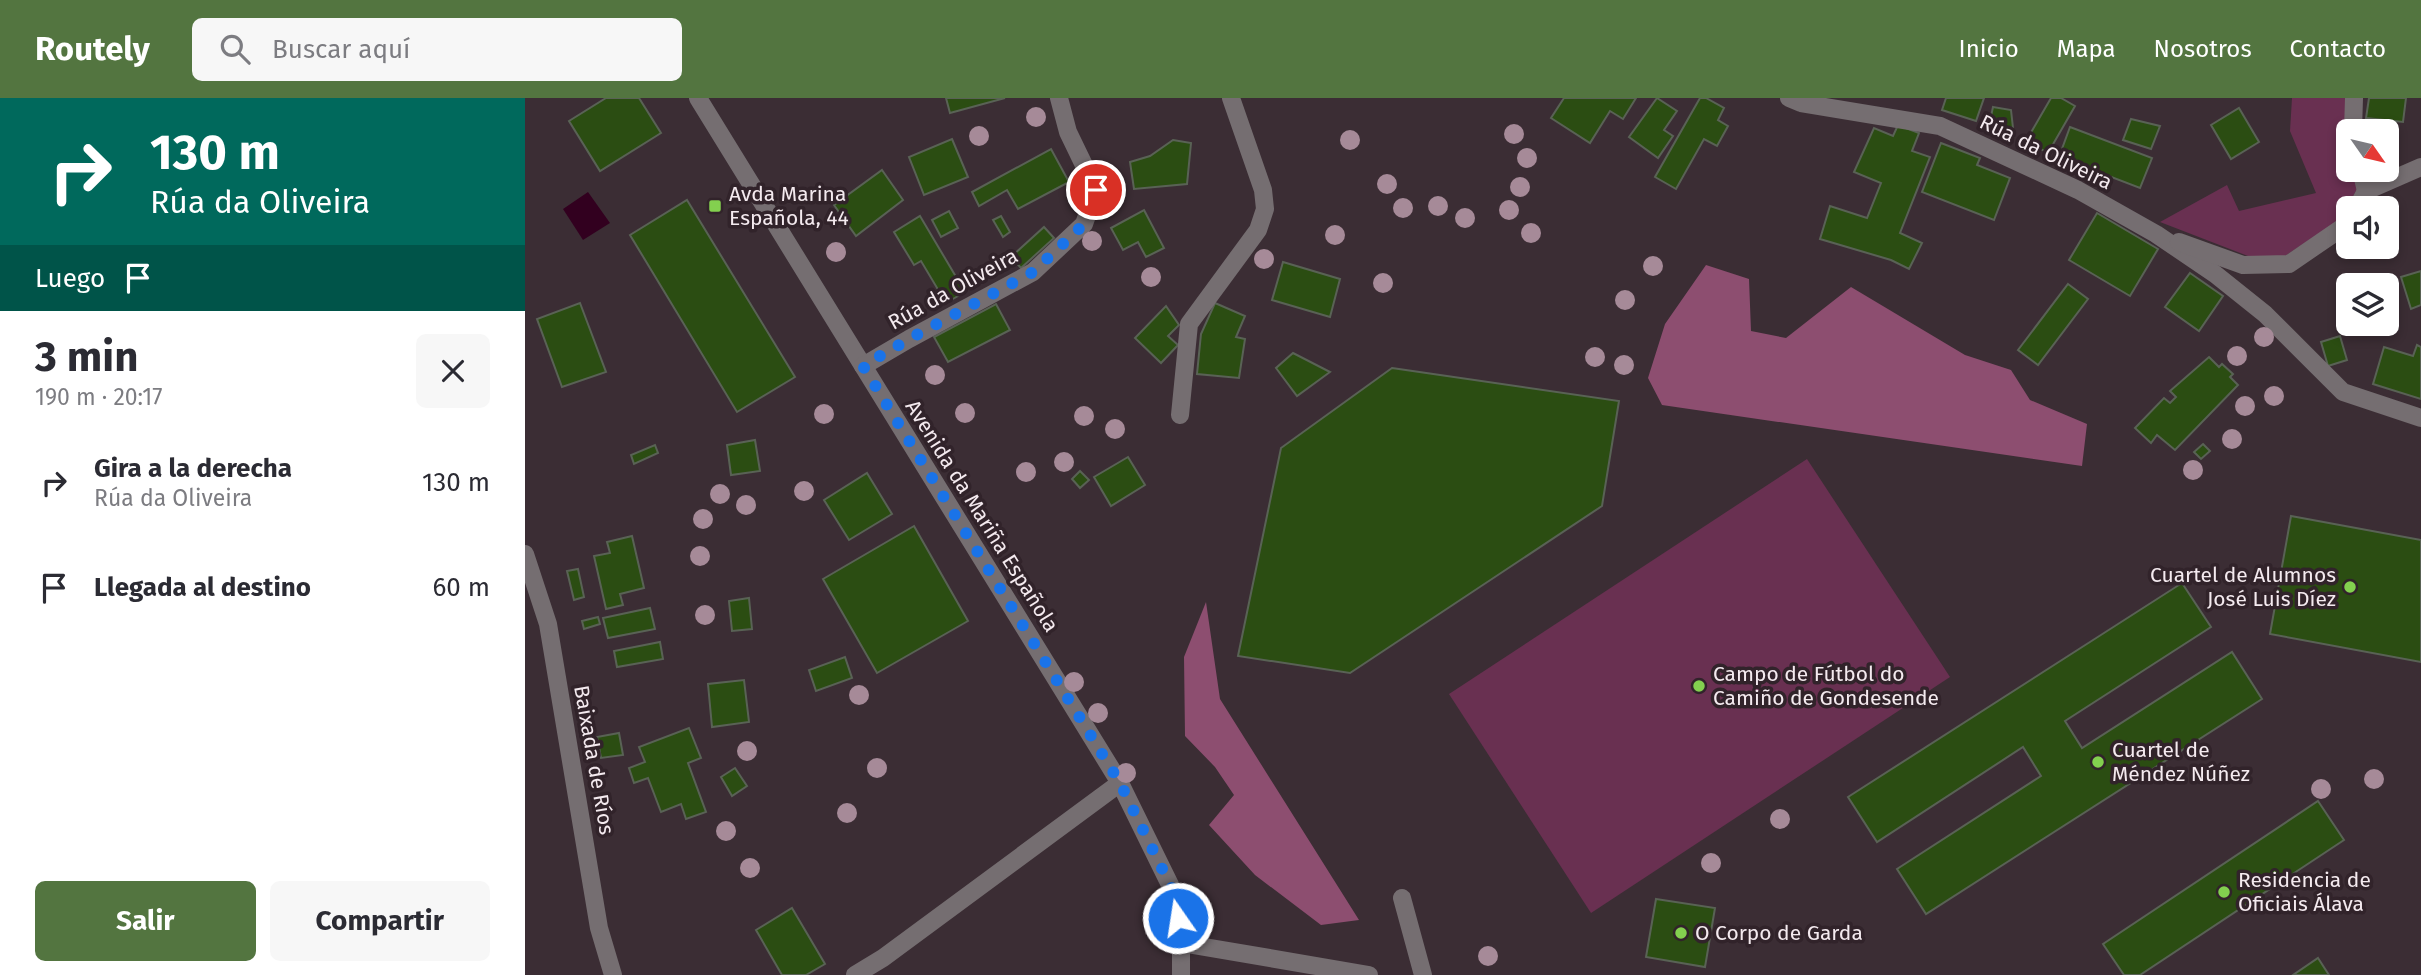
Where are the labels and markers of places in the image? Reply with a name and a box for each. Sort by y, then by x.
pin [1066,160,1126,220]
place label: Avda Marina Española, 44 [729,181,849,231]
marker: Avda Marina Española, 44 [707,198,723,214]
place label: Cuartel de Alumnos José Luis Díez [2150,562,2336,612]
marker: Cuartel de Alumnos José Luis Díez [2342,579,2358,595]
place label: Campo de Fútbol do Camiño de Gondesende [1713,661,1939,711]
marker: Campo de Fútbol do Camiño de Gondesende [1691,678,1707,694]
place label: Cuartel de Méndez Núñez [2112,737,2250,787]
marker: Cuartel de Méndez Núñez [2090,754,2106,770]
place label: Residencia de Oficiais Álava [2238,867,2371,917]
marker: Residencia de Oficiais Álava [2216,884,2232,900]
place label: O Corpo de Garda [1695,920,1863,946]
marker: O Corpo de Garda [1673,925,1689,941]

